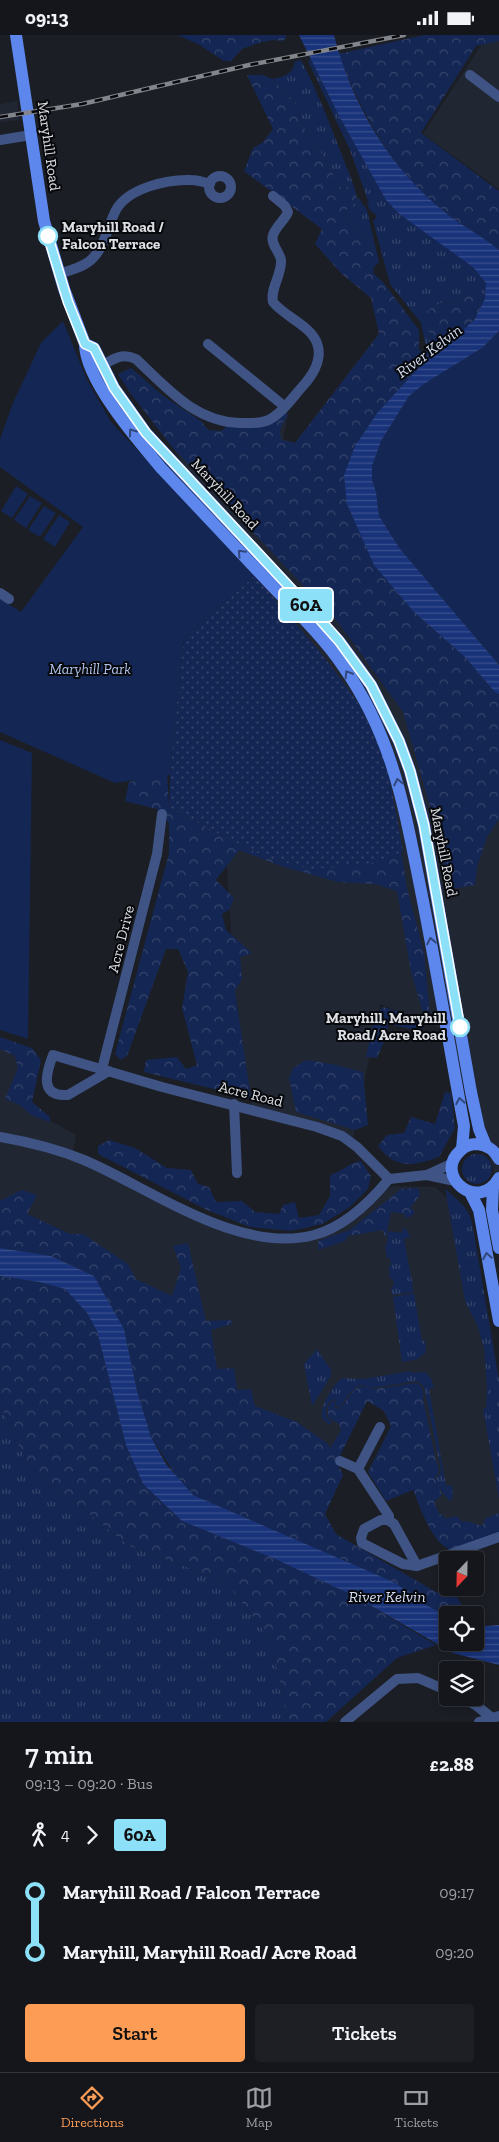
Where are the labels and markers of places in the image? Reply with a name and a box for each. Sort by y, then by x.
place label: Maryhill Road / Falcon Terrace [62,218,164,253]
marker: Maryhill Road / Falcon Terrace [38,226,58,246]
place label: Maryhill, Maryhill Road/ Acre Road [326,1009,446,1044]
marker: Maryhill, Maryhill Road/ Acre Road [450,1017,470,1037]

